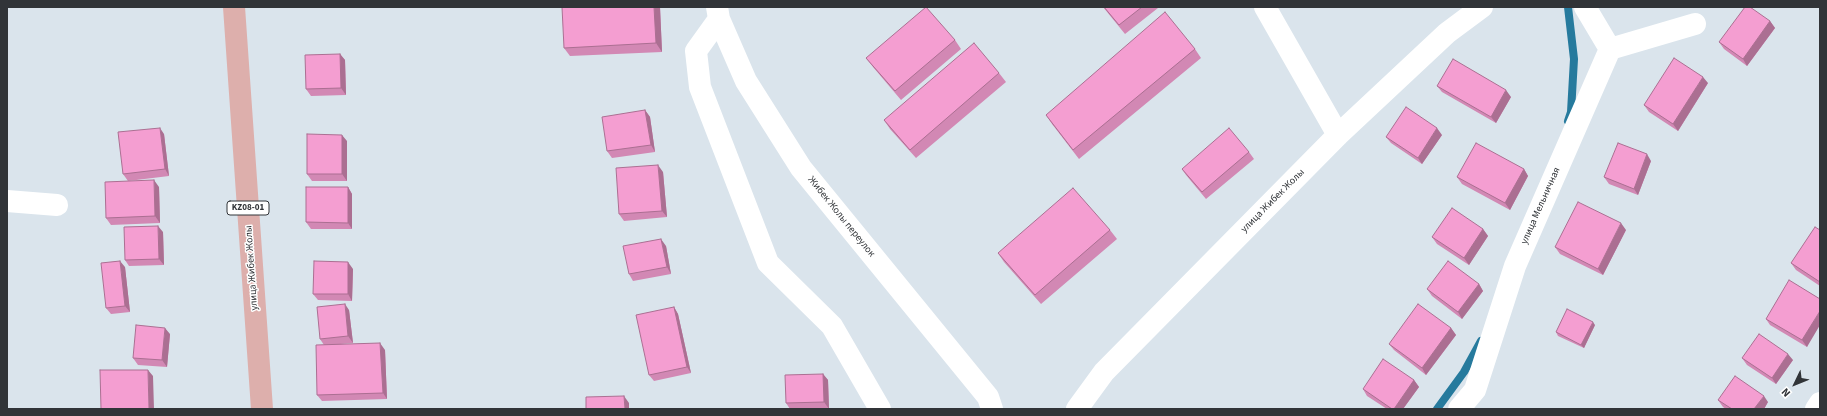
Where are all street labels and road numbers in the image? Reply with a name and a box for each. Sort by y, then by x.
street label: улица Мельничная [1519,166,1563,246]
street label: улица Жибек Жолы [1239,167,1307,235]
street label: Жибек Жолы переулок [805,174,877,260]
road number: KZ08-01 [227,201,269,215]
street label: улица Жибек Жолы [243,225,261,311]

